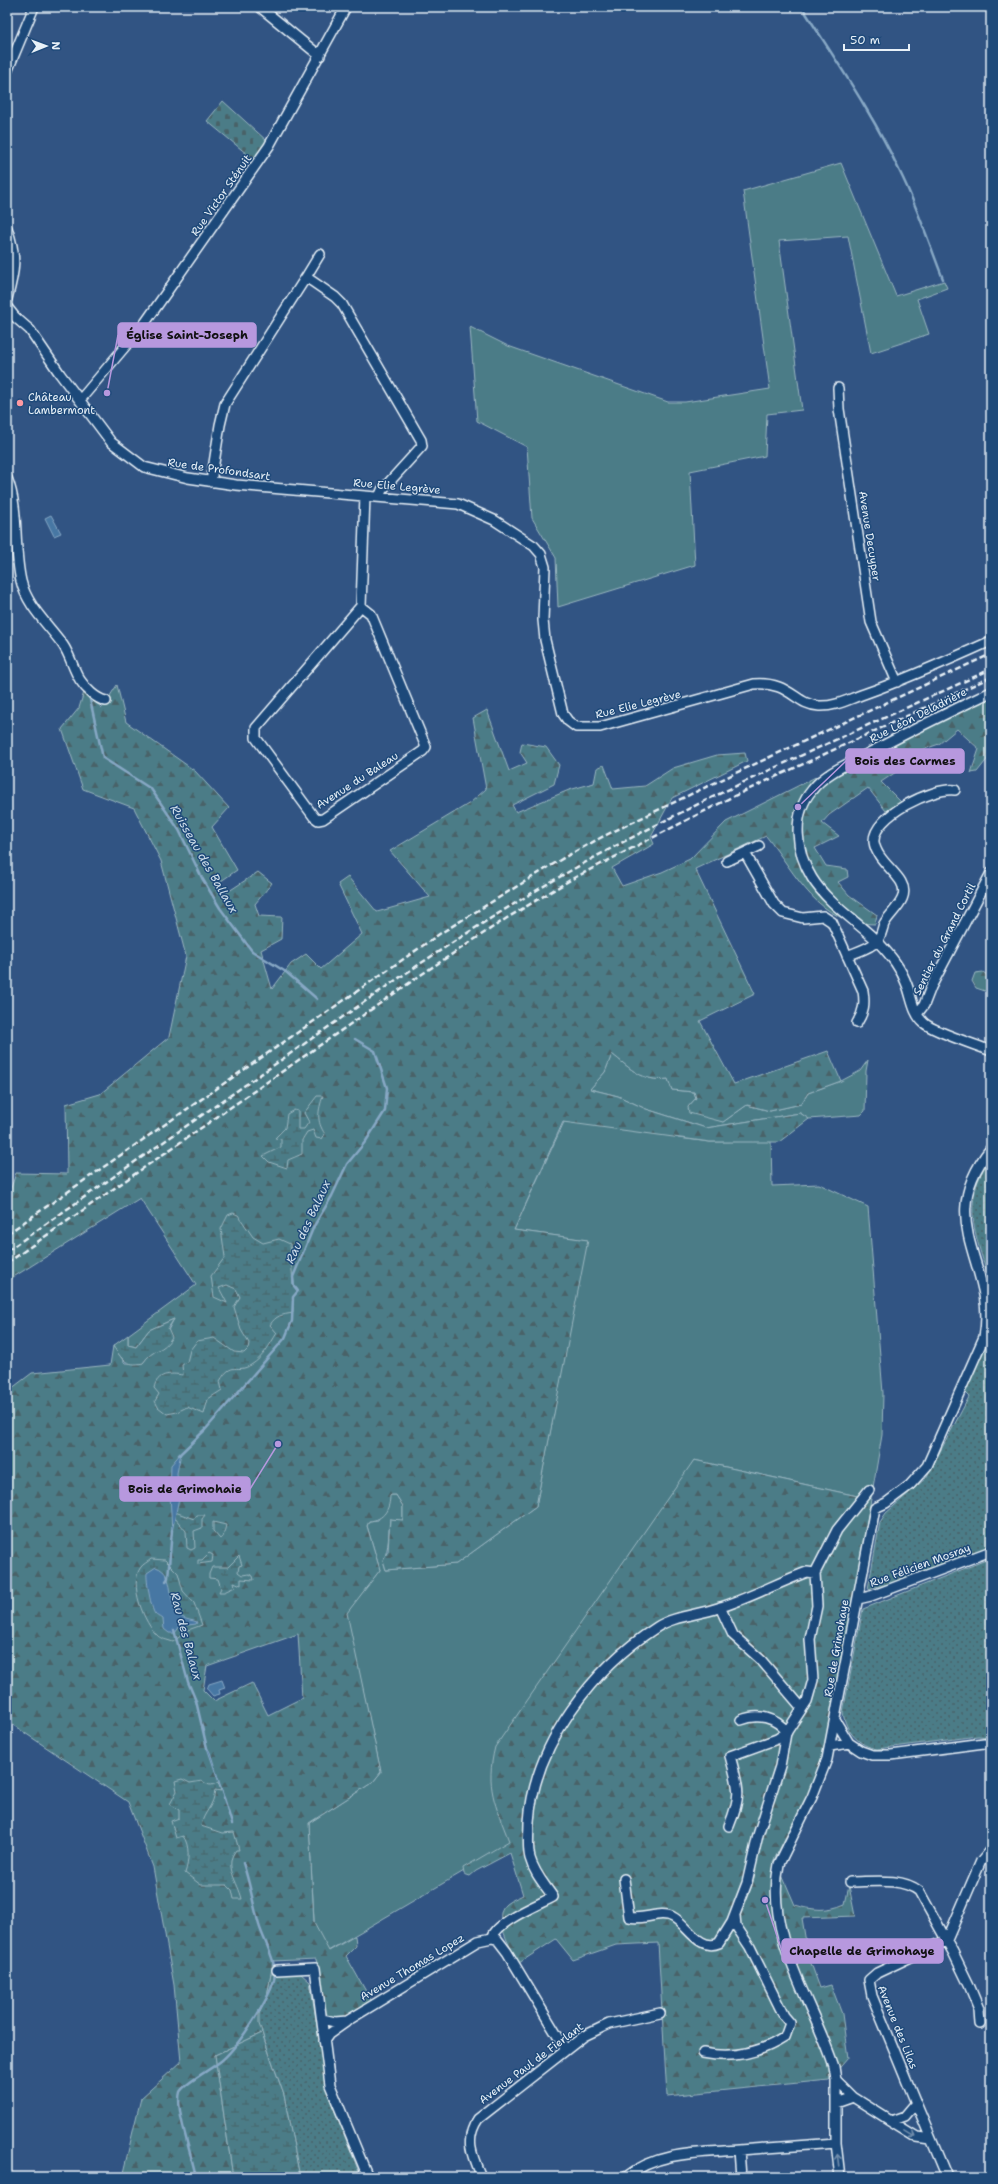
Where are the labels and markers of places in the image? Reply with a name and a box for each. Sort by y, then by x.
callout: Église Saint-Joseph [118,323,256,347]
place label: Château Lambermont [28,390,95,418]
marker: Château Lambermont [15,398,25,408]
callout: Bois des Carmes [846,749,964,773]
callout: Bois de Grimohaie [120,1477,250,1501]
callout: Chapelle de Grimohaye [782,1939,943,1963]

